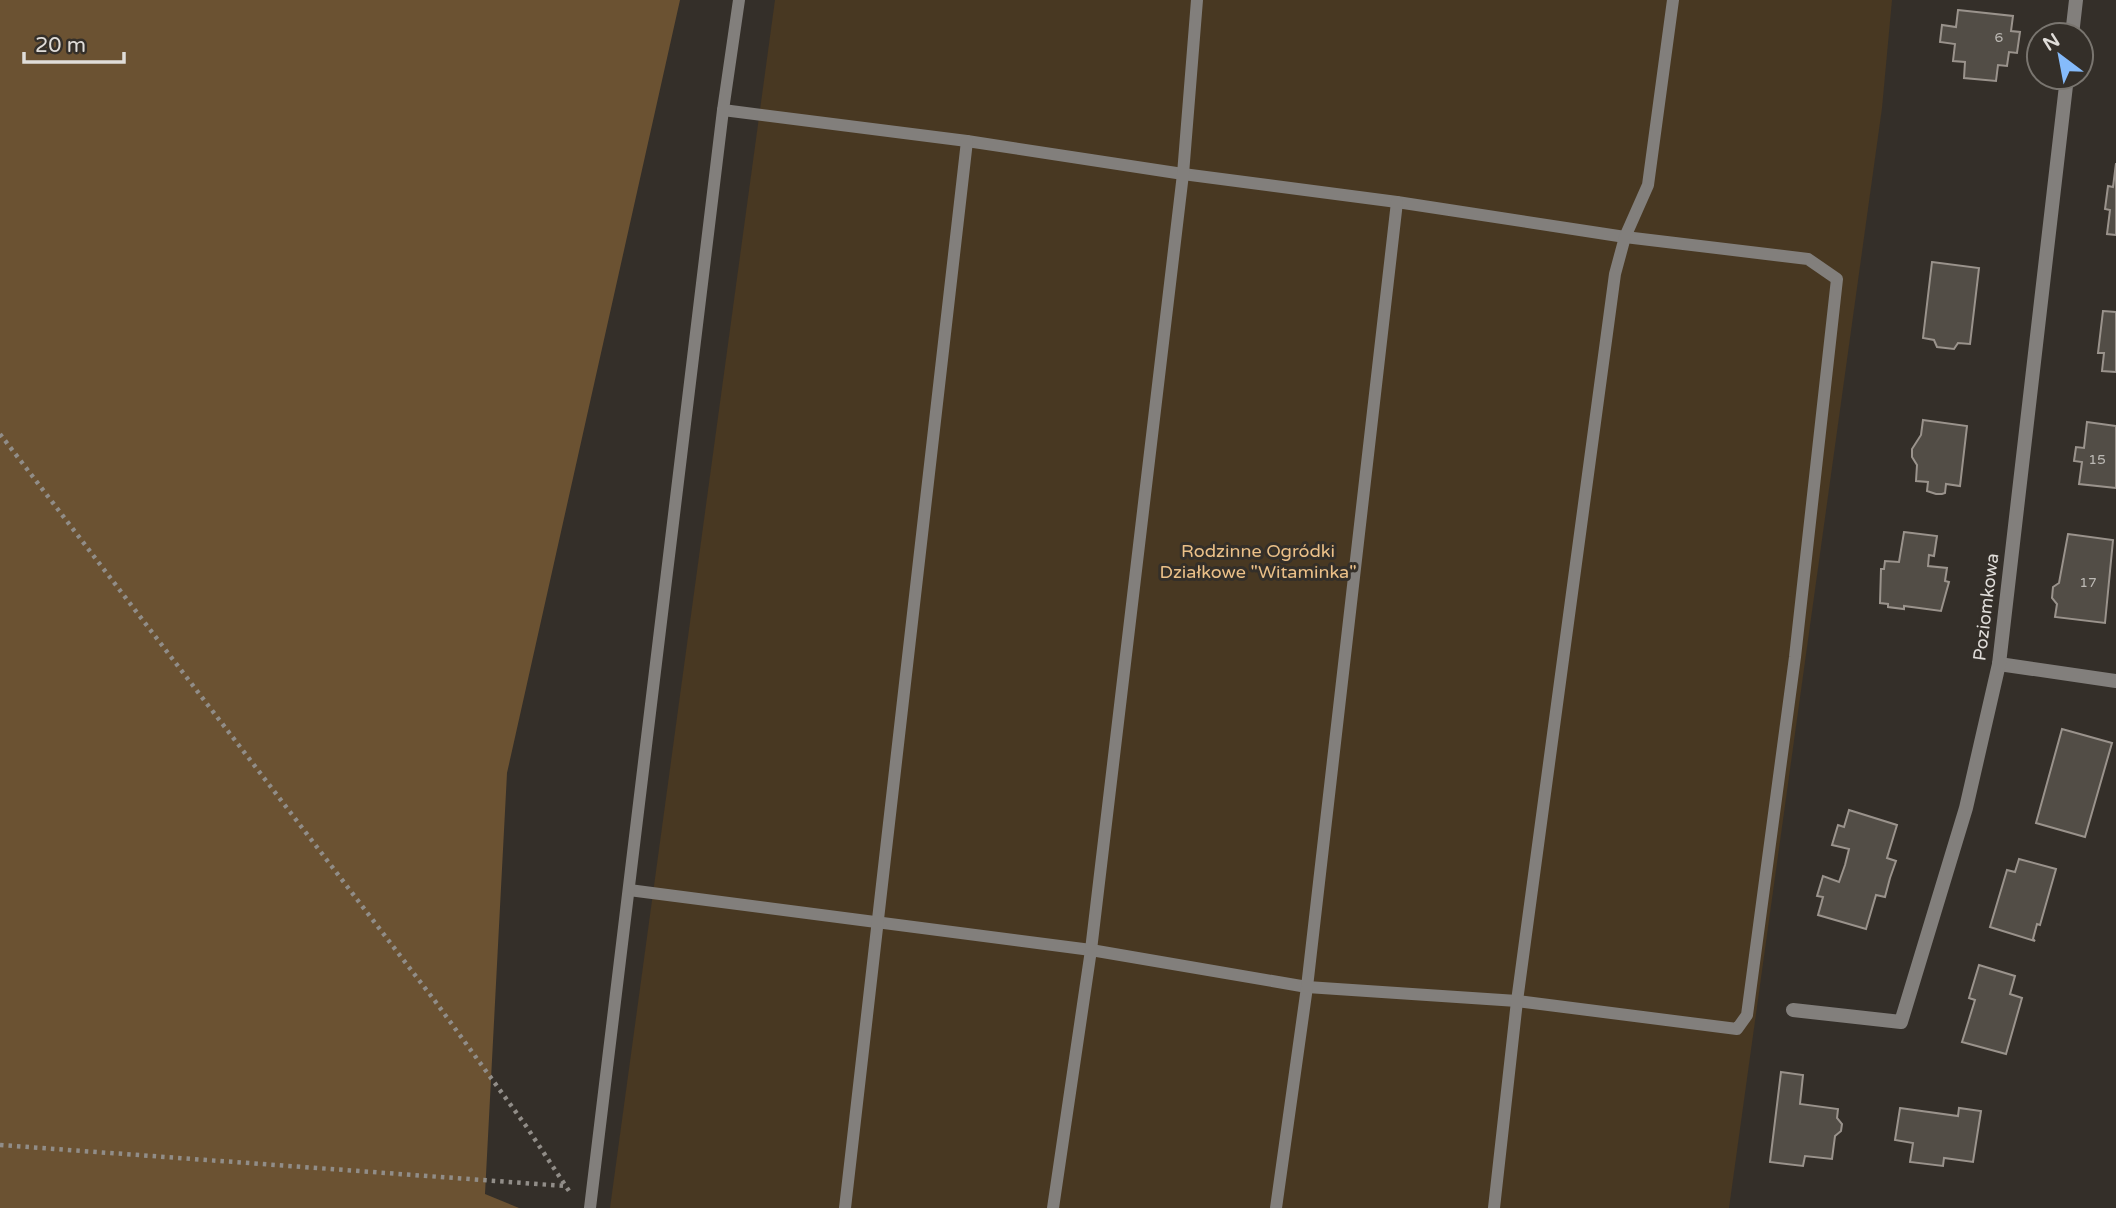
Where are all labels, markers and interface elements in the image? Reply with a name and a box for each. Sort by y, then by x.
scale bar [24,21,124,65]
north arrow [2025,21,2095,91]
house number: 6 [1995,29,2004,46]
text: N [2039,29,2064,56]
text: 20 m [35,33,86,58]
house number: 15 [2088,451,2106,468]
park label: Rodzinne Ogródki Działkowe "Witaminka" [1159,540,1357,583]
street label: Poziomkowa [1968,552,2004,662]
house number: 17 [2079,574,2097,591]

